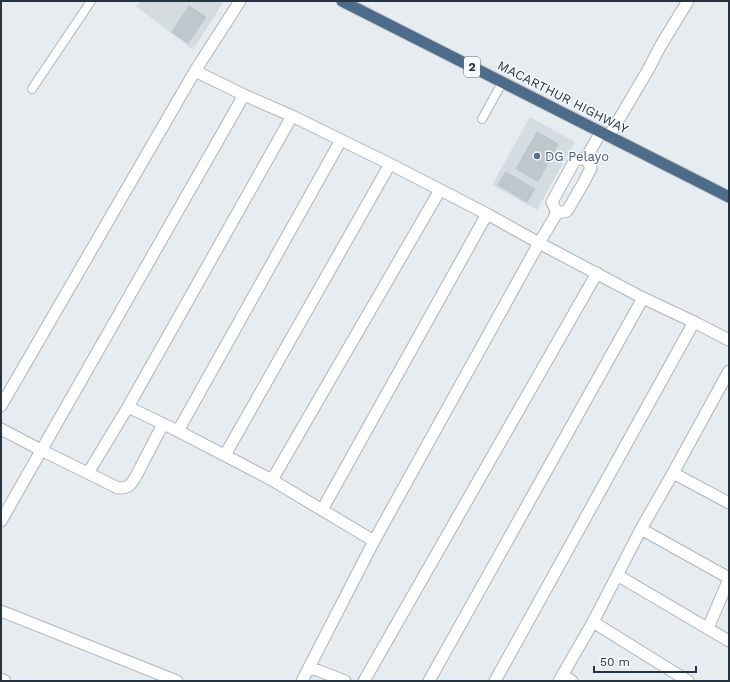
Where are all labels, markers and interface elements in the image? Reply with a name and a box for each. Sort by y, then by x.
road number: 2 [464,57,480,77]
street label: MACARTHUR HIGHWAY [495,58,631,137]
place label: DG Pelayo [545,149,609,164]
marker: DG Pelayo [532,151,542,161]
scale bar [594,648,696,674]
text: 50 m [600,655,630,669]

